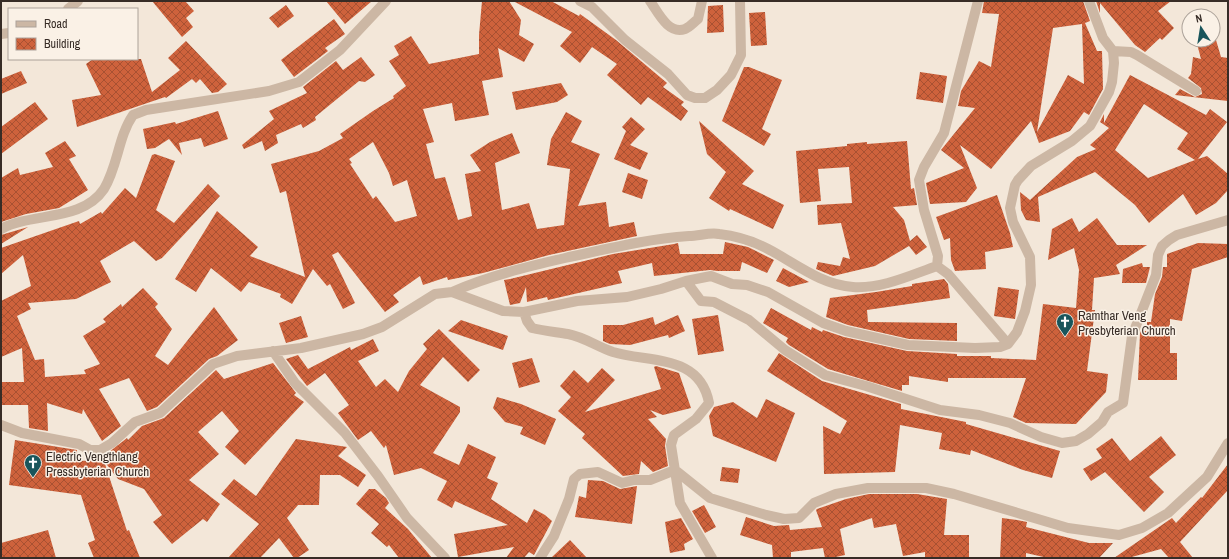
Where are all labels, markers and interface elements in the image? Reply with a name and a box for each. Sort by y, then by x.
legend [8,8,138,60]
north arrow [1181,8,1221,48]
text: N [1194,11,1204,26]
text: Road [44,16,68,32]
text: Building [44,36,81,52]
place label: Ramthar Veng Presbyterian Church [1078,307,1176,339]
church icon: Ramthar Veng Presbyterian Church [1055,312,1075,337]
place label: Electric Vengthlang Pressbyterian Church [46,448,149,480]
church icon: Electric Vengthlang Pressbyterian Church [23,453,43,478]

